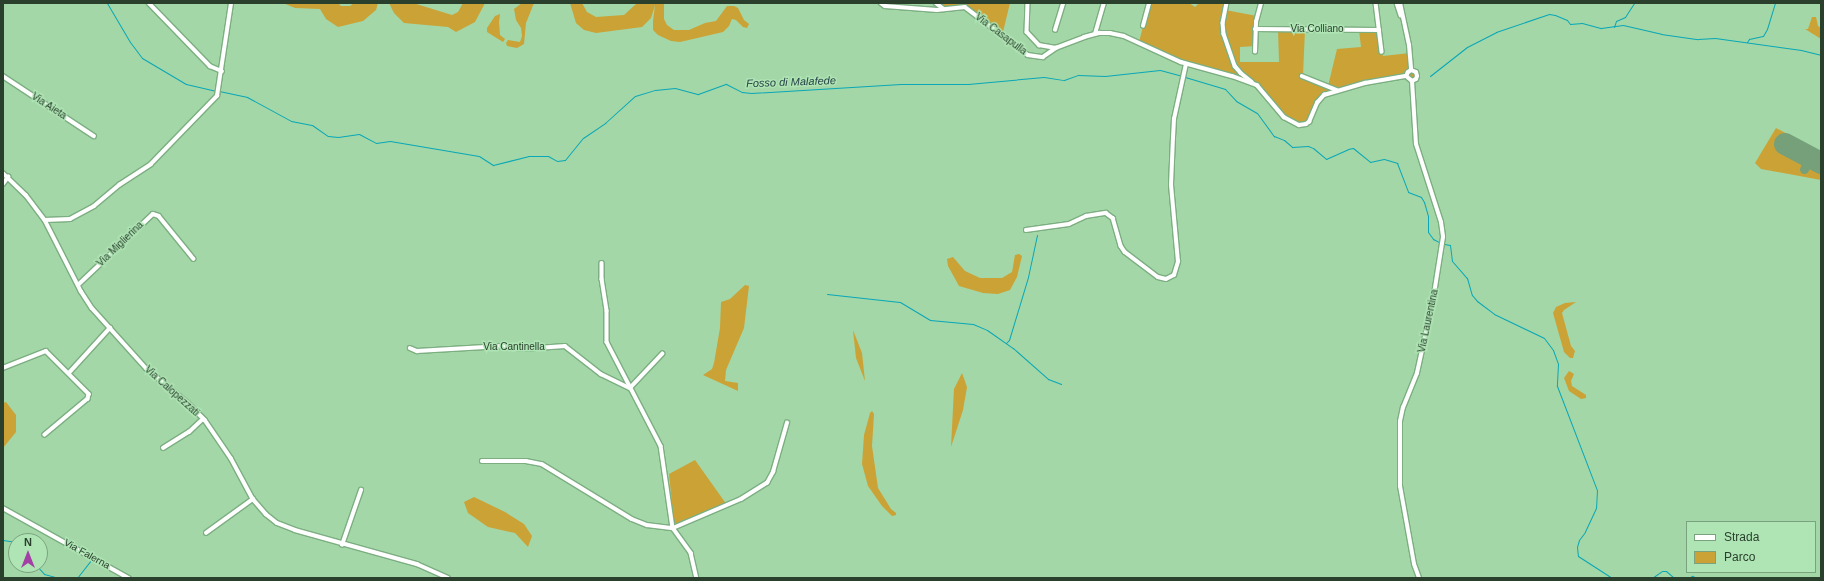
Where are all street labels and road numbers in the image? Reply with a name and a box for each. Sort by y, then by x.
street label: Via Casapulla [973,11,1029,57]
street label: Via Colliano [1290,23,1344,35]
street label: Via Aieta [29,90,69,122]
street label: Via Miglierina [94,219,146,269]
street label: Via Laurentina [1415,288,1441,354]
street label: Via Cantinella [483,341,545,353]
street label: Via Calopezzati [142,363,202,419]
street label: Via Falerna [62,536,112,572]

